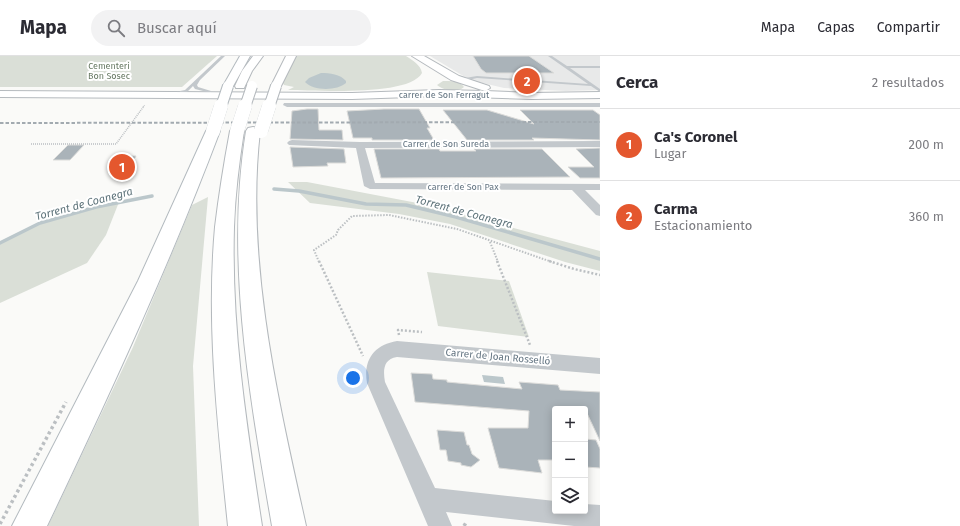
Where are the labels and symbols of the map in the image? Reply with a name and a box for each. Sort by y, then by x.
park label: Cementeri Bon Sosec [88,61,131,81]
pin: 2 [514,66,540,96]
street label: carrer de Son Ferragut [399,90,490,100]
street label: Carrer de Son Sureda [403,139,489,149]
pin: 1 [109,152,135,182]
street label: carrer de Son Pax [427,182,499,192]
water label: Torrent de Coanegra [34,185,134,223]
water label: Torrent de Coanegra [414,193,514,231]
street label: Carrer de Joan Rosselló [445,346,551,368]
your location [343,368,363,388]

